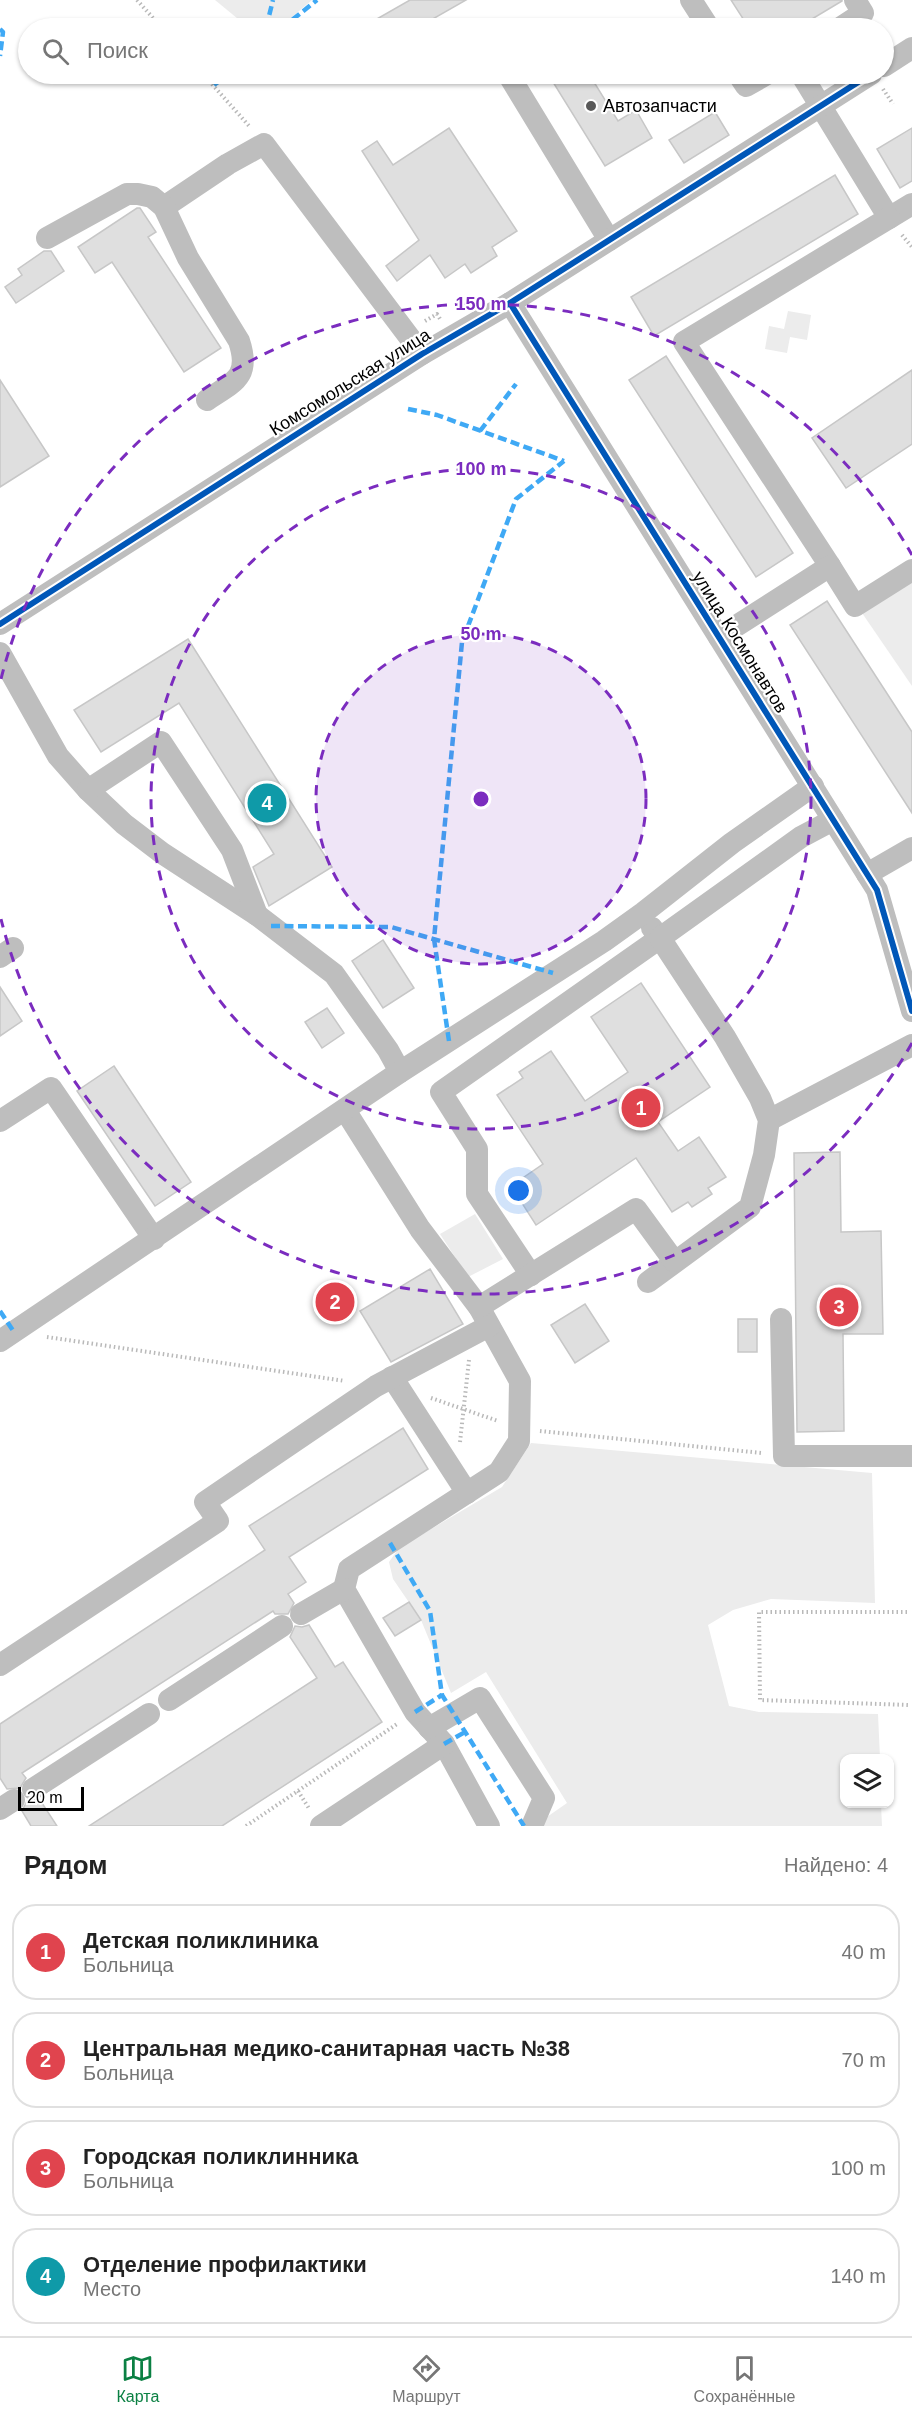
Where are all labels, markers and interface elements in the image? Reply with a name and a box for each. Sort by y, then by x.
search box [18,18,894,84]
icon: search [39,35,72,68]
text: Поиск [87,38,148,63]
place label: Автозапчасти [603,96,717,116]
marker: Автозапчасти [584,99,598,113]
text: 150 m [455,294,507,314]
street label: Комсомольская улица [266,324,435,440]
text: 100 m [455,459,507,479]
street label: улица Космонавтов [688,568,792,716]
text: 50 m [460,624,502,644]
pin: 4 [248,780,286,826]
centre of rings [471,789,491,809]
pin: 1 [622,1086,660,1130]
your location [504,1176,533,1205]
pin: 2 [316,1280,354,1324]
pin: 3 [820,1284,858,1330]
map controls [840,1754,894,1808]
button: layers [840,1754,894,1808]
scale bar [18,1784,84,1812]
text: 20 m [27,1789,63,1806]
text: Рядом [24,1850,107,1880]
text: Найдено: 4 [784,1854,888,1876]
text: Детская поликлиника [83,1928,318,1953]
text: 1 [40,1941,51,1963]
text: 40 m [842,1941,886,1963]
text: Больница [83,1954,174,1976]
text: Центральная медико-санитарная часть №38 [83,2036,570,2061]
text: 2 [40,2049,51,2071]
text: 70 m [842,2049,886,2071]
text: Больница [83,2062,174,2084]
text: Городская поликлинника [83,2144,358,2169]
text: 3 [40,2157,51,2179]
text: 100 m [830,2157,886,2179]
text: Больница [83,2170,174,2192]
text: Отделение профилактики [83,2252,367,2277]
text: 4 [40,2265,51,2287]
text: 140 m [830,2265,886,2287]
text: Место [83,2278,141,2300]
tab: Карта [117,2352,159,2406]
tab: Маршрут [392,2352,461,2406]
tab: Сохранённые [694,2352,795,2406]

